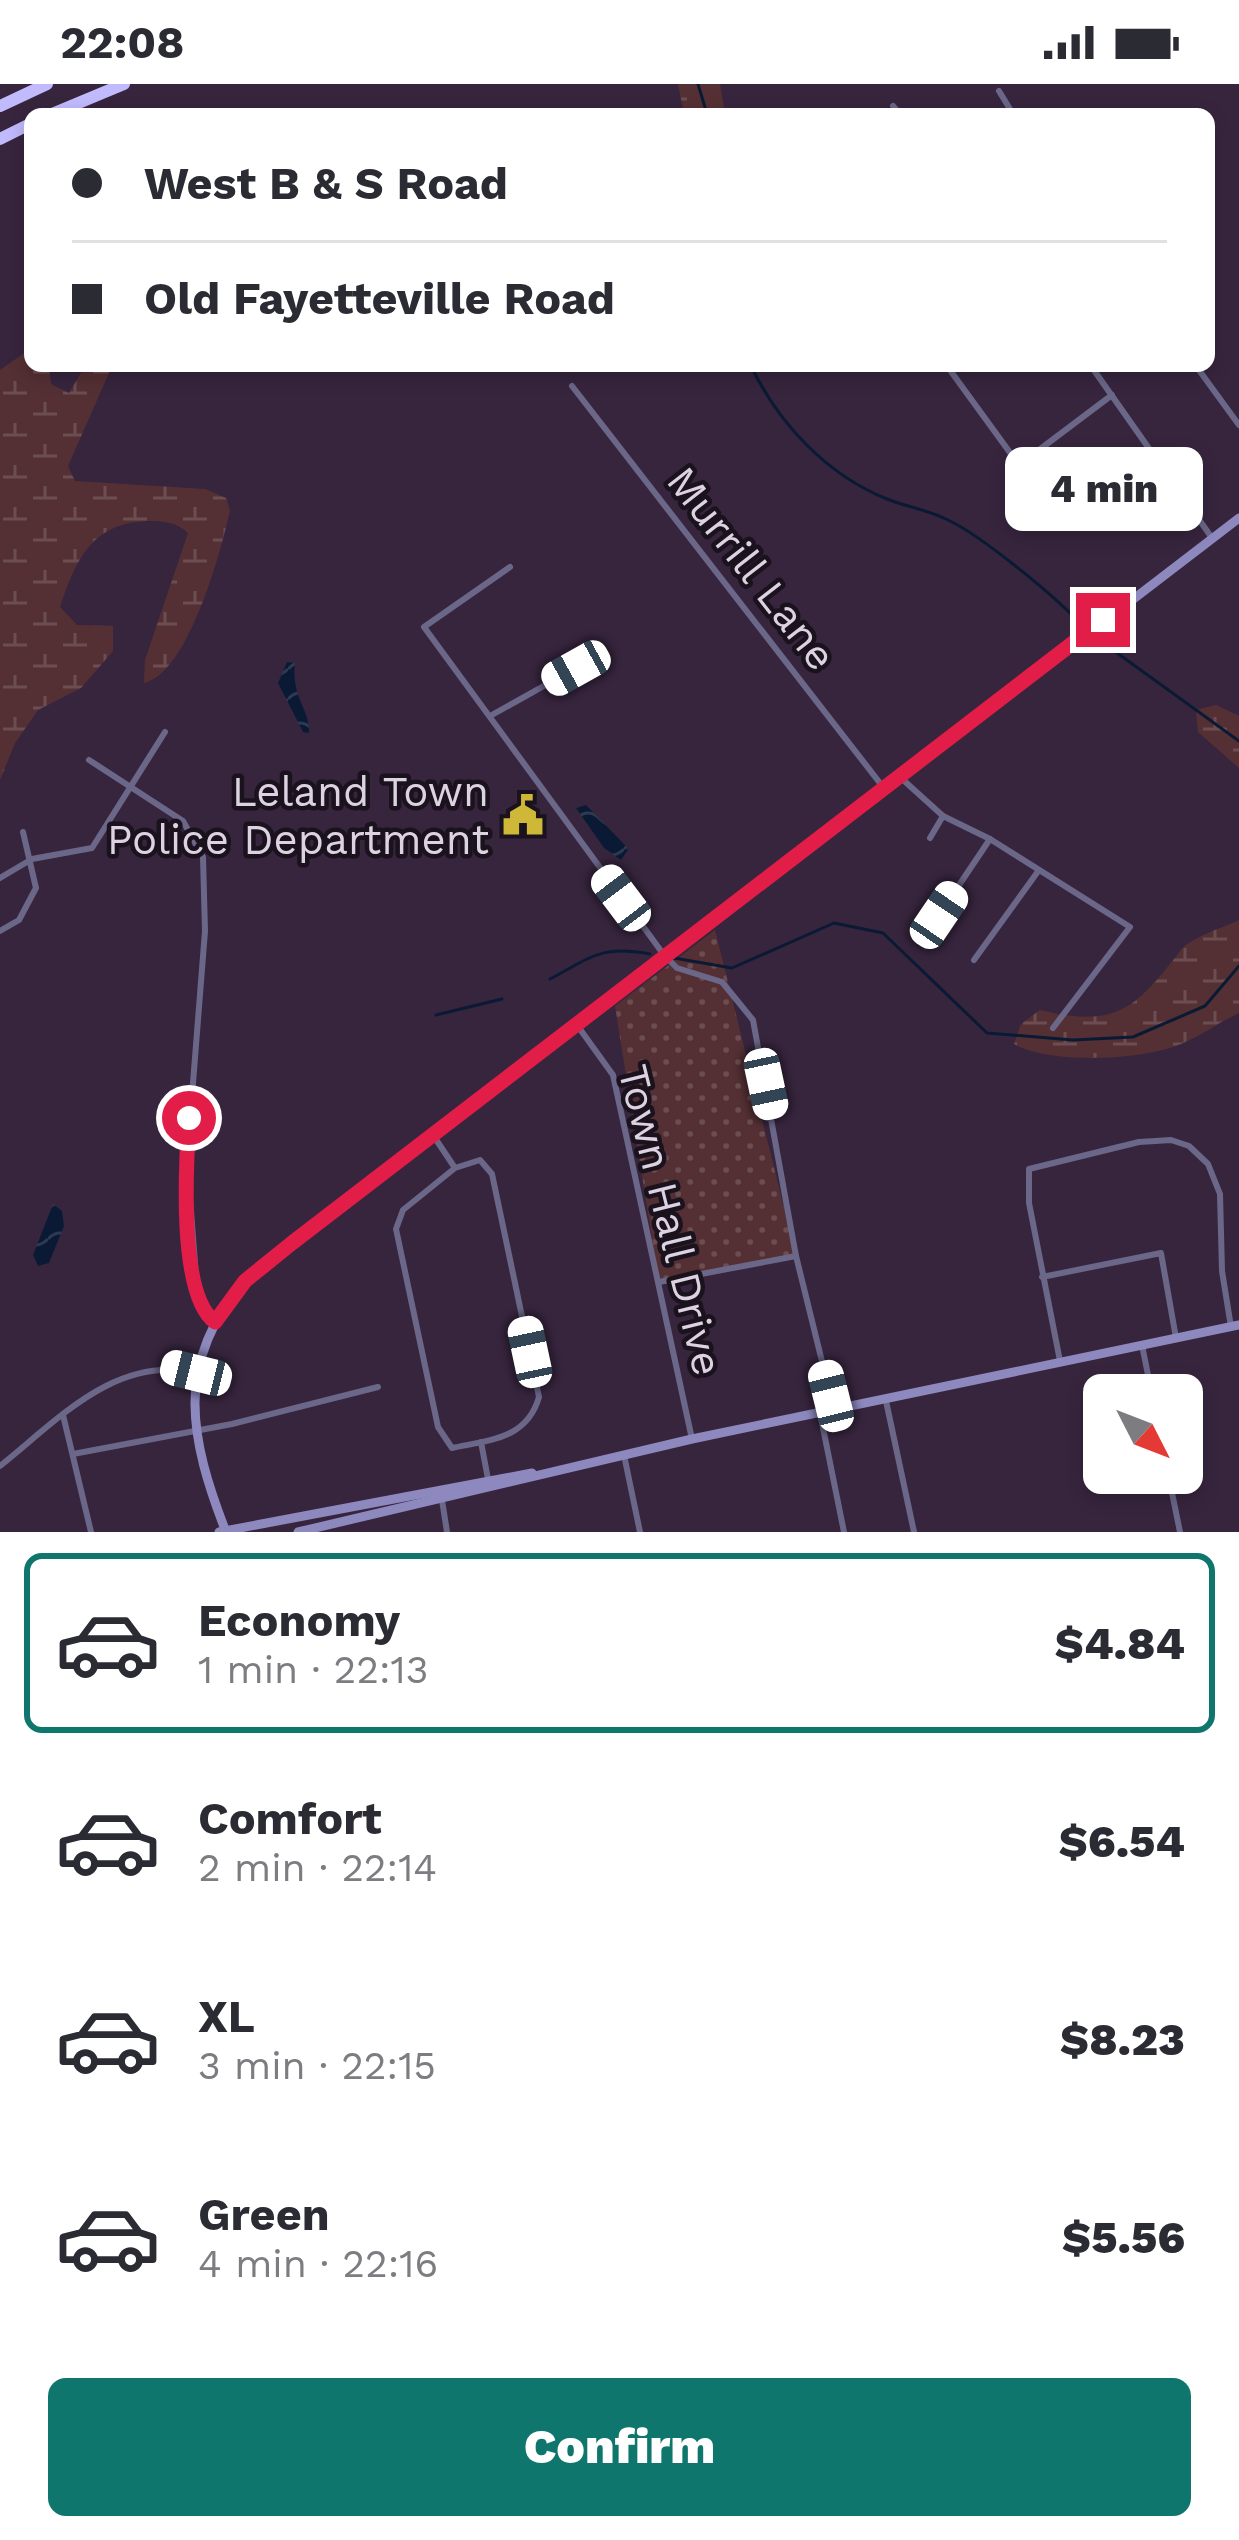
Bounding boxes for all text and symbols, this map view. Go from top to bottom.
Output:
text: 22:08 [60,16,184,69]
text: West B & S Road [144,157,508,210]
text: Old Fayetteville Road [144,272,615,325]
callout: 4 min [1004,446,1202,530]
street label: Murrill Lane [657,457,846,680]
text: 4 min [1050,466,1158,511]
route end [1076,593,1130,647]
car [536,635,616,701]
place label: Leland Town Police Department [107,767,489,864]
public building icon: Leland Town Police Department [500,792,546,838]
car [585,858,657,938]
car [904,875,974,955]
car [741,1045,791,1123]
street label: Town Hall Drive [608,1060,733,1380]
route start [162,1091,216,1145]
car [505,1313,555,1391]
car [157,1347,235,1399]
car [805,1357,857,1435]
north arrow [1083,1374,1203,1494]
map controls [1083,1374,1203,1494]
icon: car [54,1589,162,1697]
text: Economy [198,1594,400,1647]
text: $4.84 [1055,1617,1185,1670]
text: 1 min · 22:13 [198,1647,429,1692]
icon: car [54,1787,162,1895]
text: Comfort [198,1792,382,1845]
text: $6.54 [1059,1815,1185,1868]
text: 2 min · 22:14 [198,1845,437,1890]
icon: car [54,1985,162,2093]
text: XL [198,1990,255,2043]
text: $8.23 [1060,2013,1185,2066]
text: 3 min · 22:15 [198,2043,436,2088]
icon: car [54,2183,162,2291]
text: Green [198,2188,330,2241]
text: $5.56 [1062,2211,1185,2264]
text: 4 min · 22:16 [198,2241,438,2286]
button: Confirm [48,2378,1191,2516]

